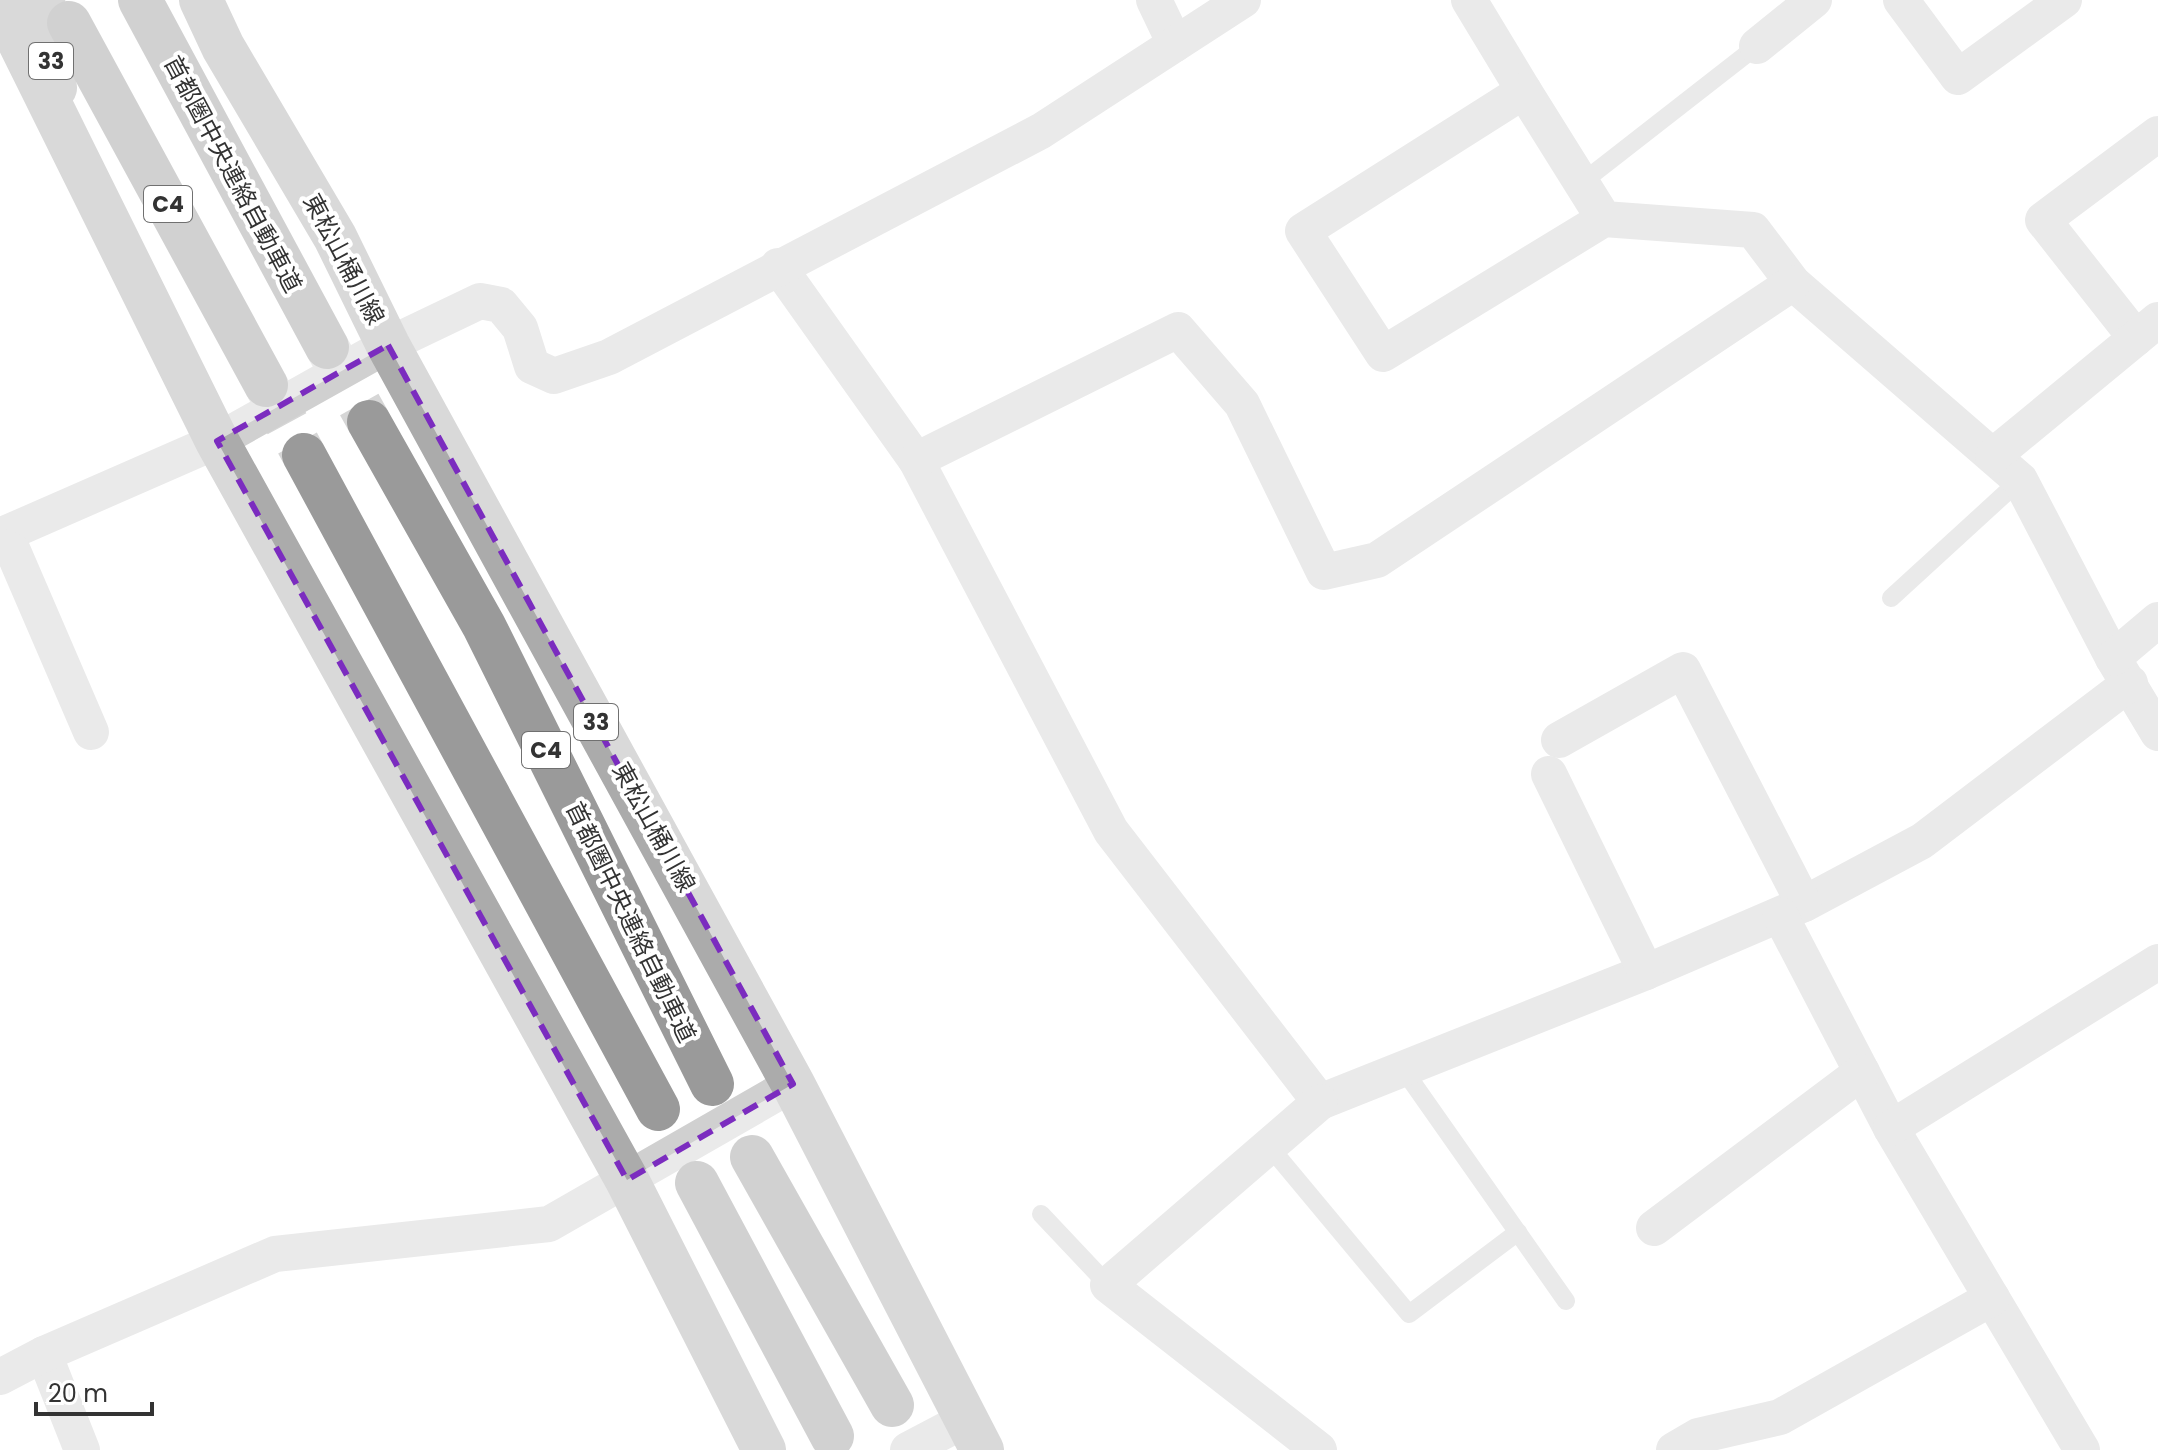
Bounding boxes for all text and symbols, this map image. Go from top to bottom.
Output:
road number: 33 [29,43,73,79]
street label: 首都圏中央連絡自動車道 [156,50,310,298]
road number: C4 [144,186,192,222]
street label: 東松山桶川線 [296,188,392,330]
road number: 33 [574,704,618,740]
road number: C4 [522,732,570,768]
street label: 東松山桶川線 [605,756,703,898]
street label: 首都圏中央連絡自動車道 [558,796,704,1048]
scale bar [36,1366,152,1416]
text: 20 m [48,1377,108,1410]

